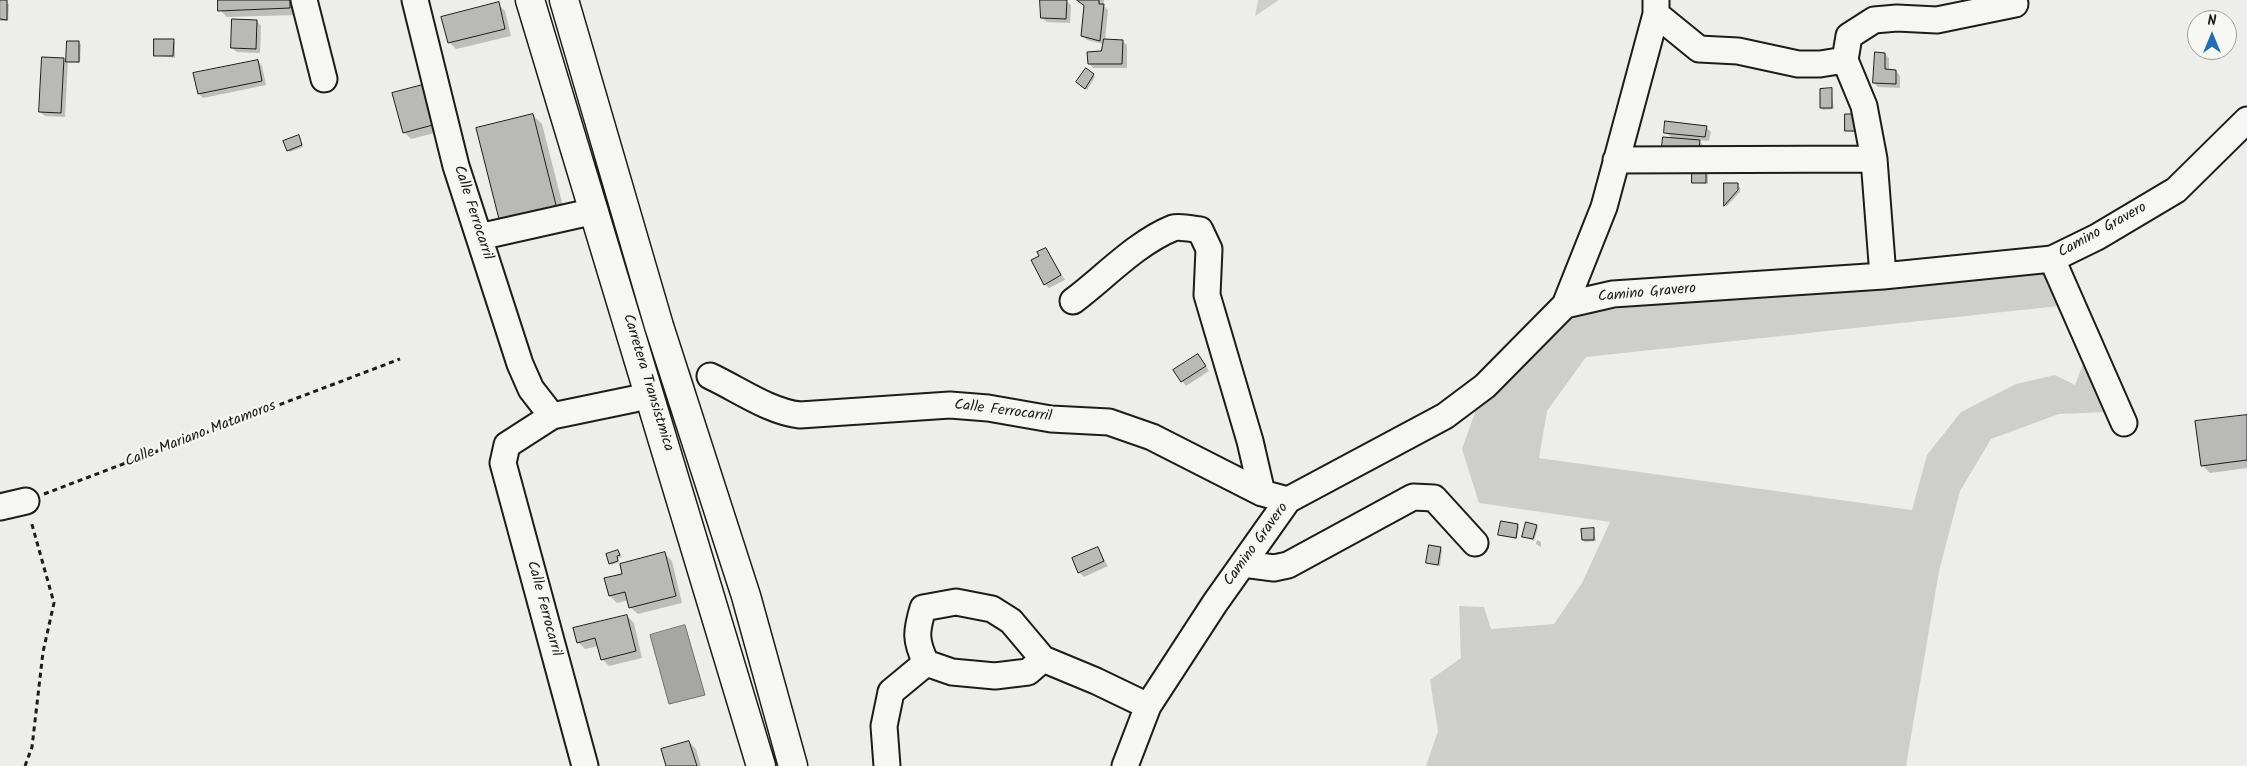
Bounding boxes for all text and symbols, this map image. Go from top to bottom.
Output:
north arrow [2187,10,2237,60]
text: N [2208,10,2216,32]
street label: Calle Ferrocarril [448,163,496,263]
street label: Camino Gravero [2056,199,2150,263]
street label: Camino Gravero [1597,281,1697,307]
street label: Carretera Transistmica [618,312,676,454]
street label: Calle Ferrocarril [953,397,1053,427]
street label: Calle Mariano Matamoros [123,398,279,472]
street label: Camino Gravero [1221,500,1293,590]
street label: Calle Ferrocarril [522,559,564,659]

